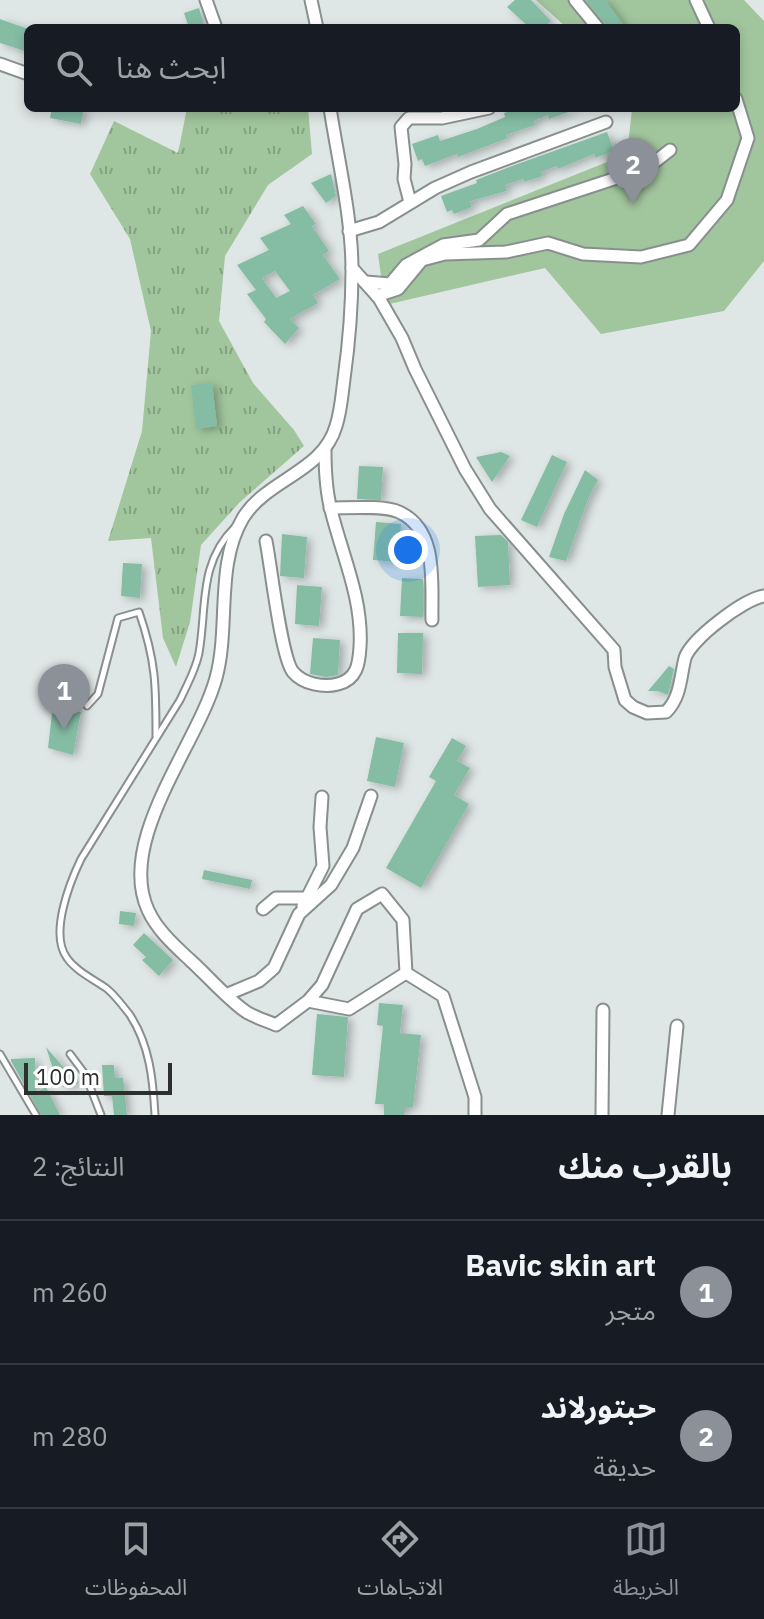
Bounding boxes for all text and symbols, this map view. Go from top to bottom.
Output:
search box [24,24,740,112]
icon: search [52,46,96,90]
text: ابحث هنا [116,47,226,86]
pin: 2 [607,138,659,204]
your location [388,530,428,570]
pin: 1 [38,664,90,730]
scale bar [24,1059,172,1095]
text: 100 m [36,1062,100,1091]
text: بالقرب منك [558,1143,732,1187]
text: النتائج: 2 [32,1149,124,1183]
text: Bavic skin art [465,1245,656,1284]
text: 260 m [32,1275,108,1309]
text: 1 [698,1275,714,1309]
text: متجر [606,1293,656,1327]
text: حبتورلاند [541,1387,656,1426]
text: 280 m [32,1419,108,1453]
text: 2 [698,1419,714,1453]
text: حديقة [594,1449,656,1483]
tab: المحفوظات [85,1517,187,1611]
tab: الاتجاهات [357,1517,443,1611]
tab: الخريطة [613,1517,679,1611]

